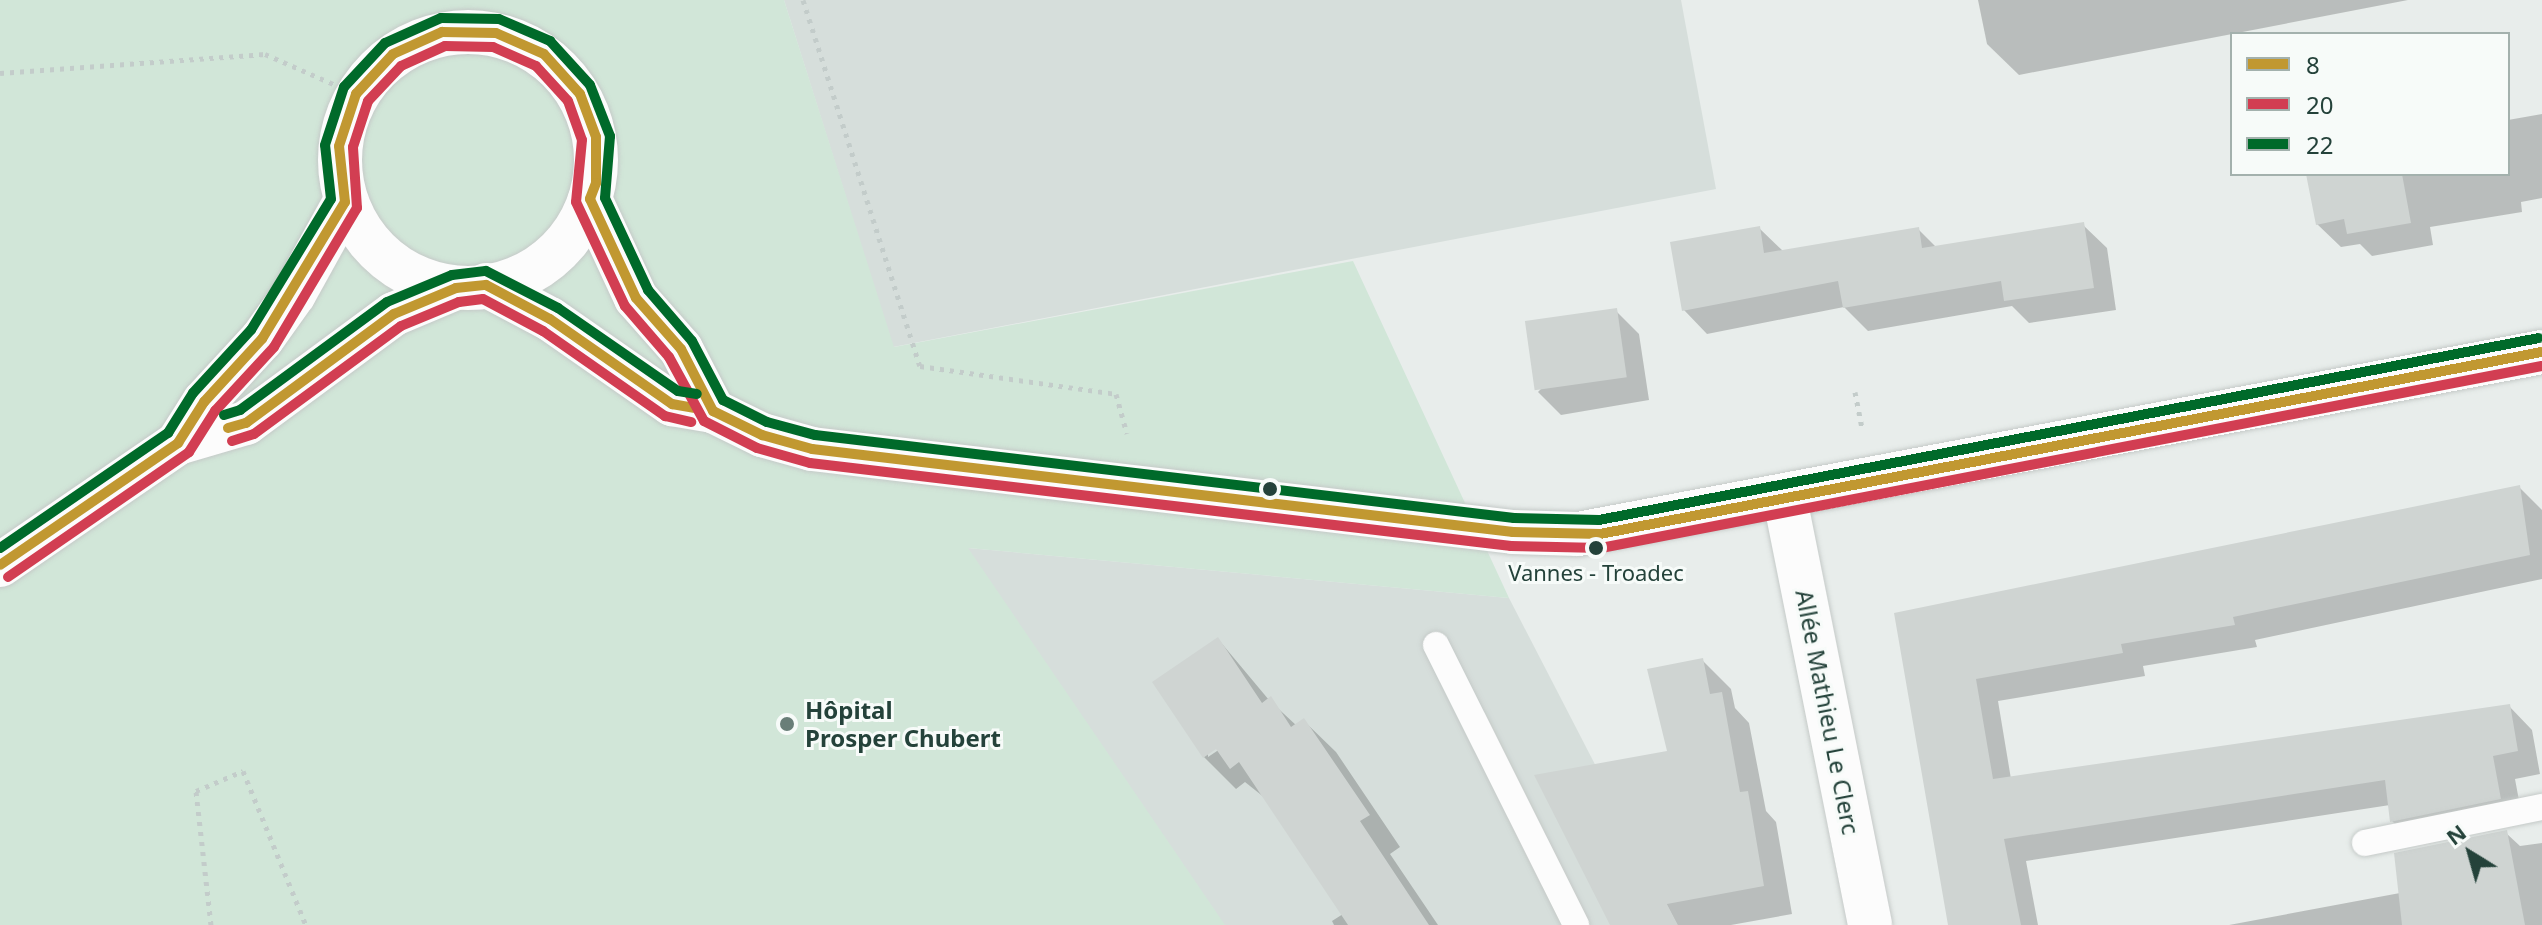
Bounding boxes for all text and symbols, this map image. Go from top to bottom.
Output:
legend [2230,32,2510,176]
text: 8 [2306,48,2320,81]
text: 20 [2306,88,2333,121]
text: 22 [2306,128,2333,161]
unlabelled marker [1262,481,1278,497]
marker: Vannes - Troadec [1588,540,1604,556]
place label: Vannes - Troadec [1508,560,1684,586]
street label: Allée Mathieu Le Clerc [1790,587,1866,837]
place label: Hôpital Prosper Chubert [805,696,1001,752]
marker: Hôpital Prosper Chubert [776,713,798,735]
north arrow [2430,813,2510,893]
text: N [2439,816,2472,851]

